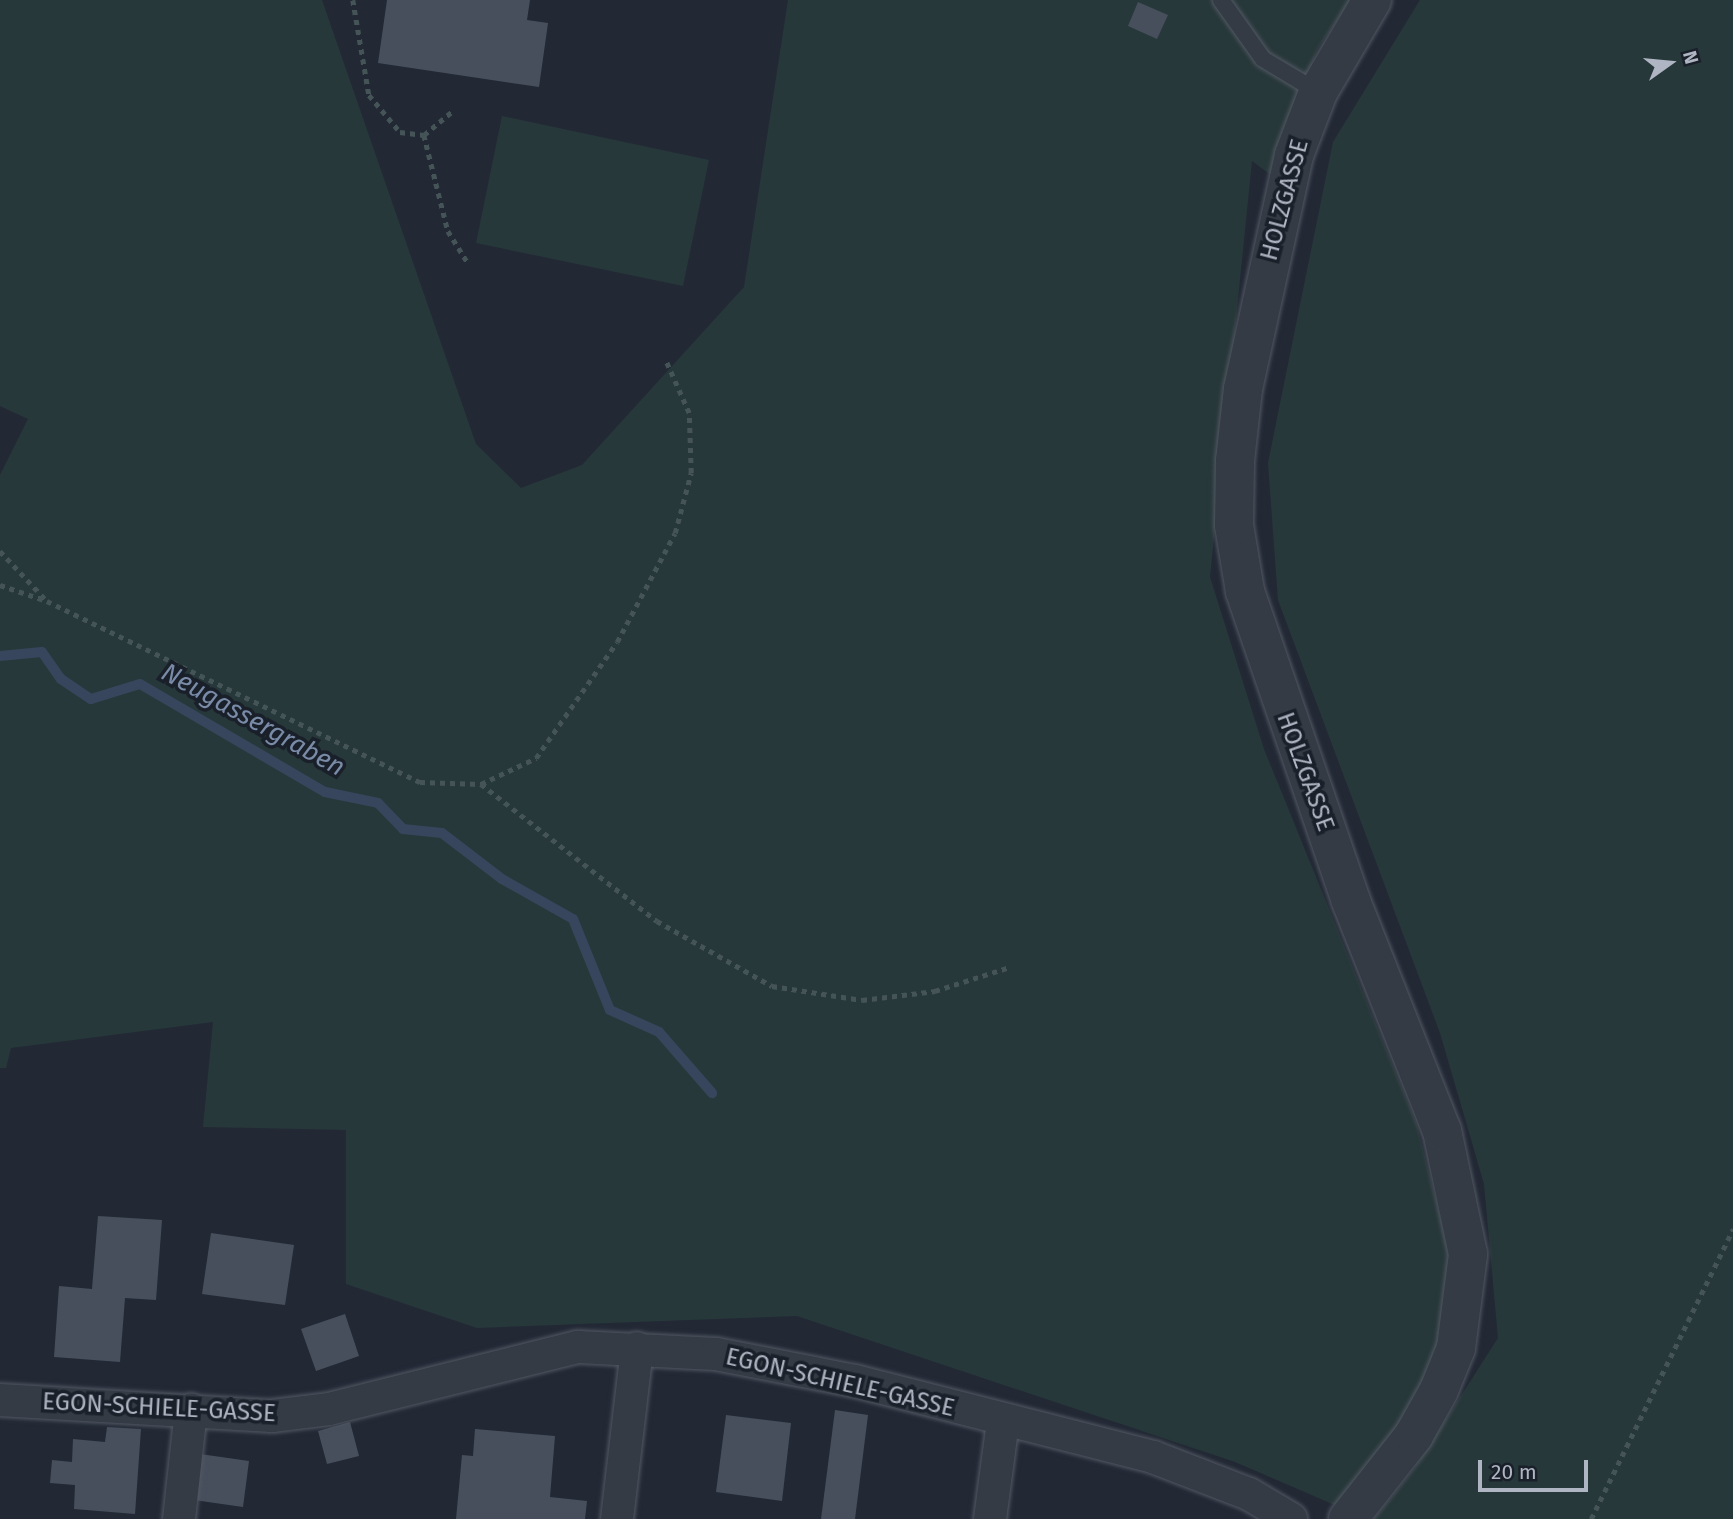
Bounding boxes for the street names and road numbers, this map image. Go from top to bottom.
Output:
street label: HOLZGASSE [1255,136,1315,264]
street label: HOLZGASSE [1270,709,1340,835]
street label: EGON-SCHIELE-GASSE [723,1343,957,1423]
street label: EGON-SCHIELE-GASSE [42,1388,276,1428]

